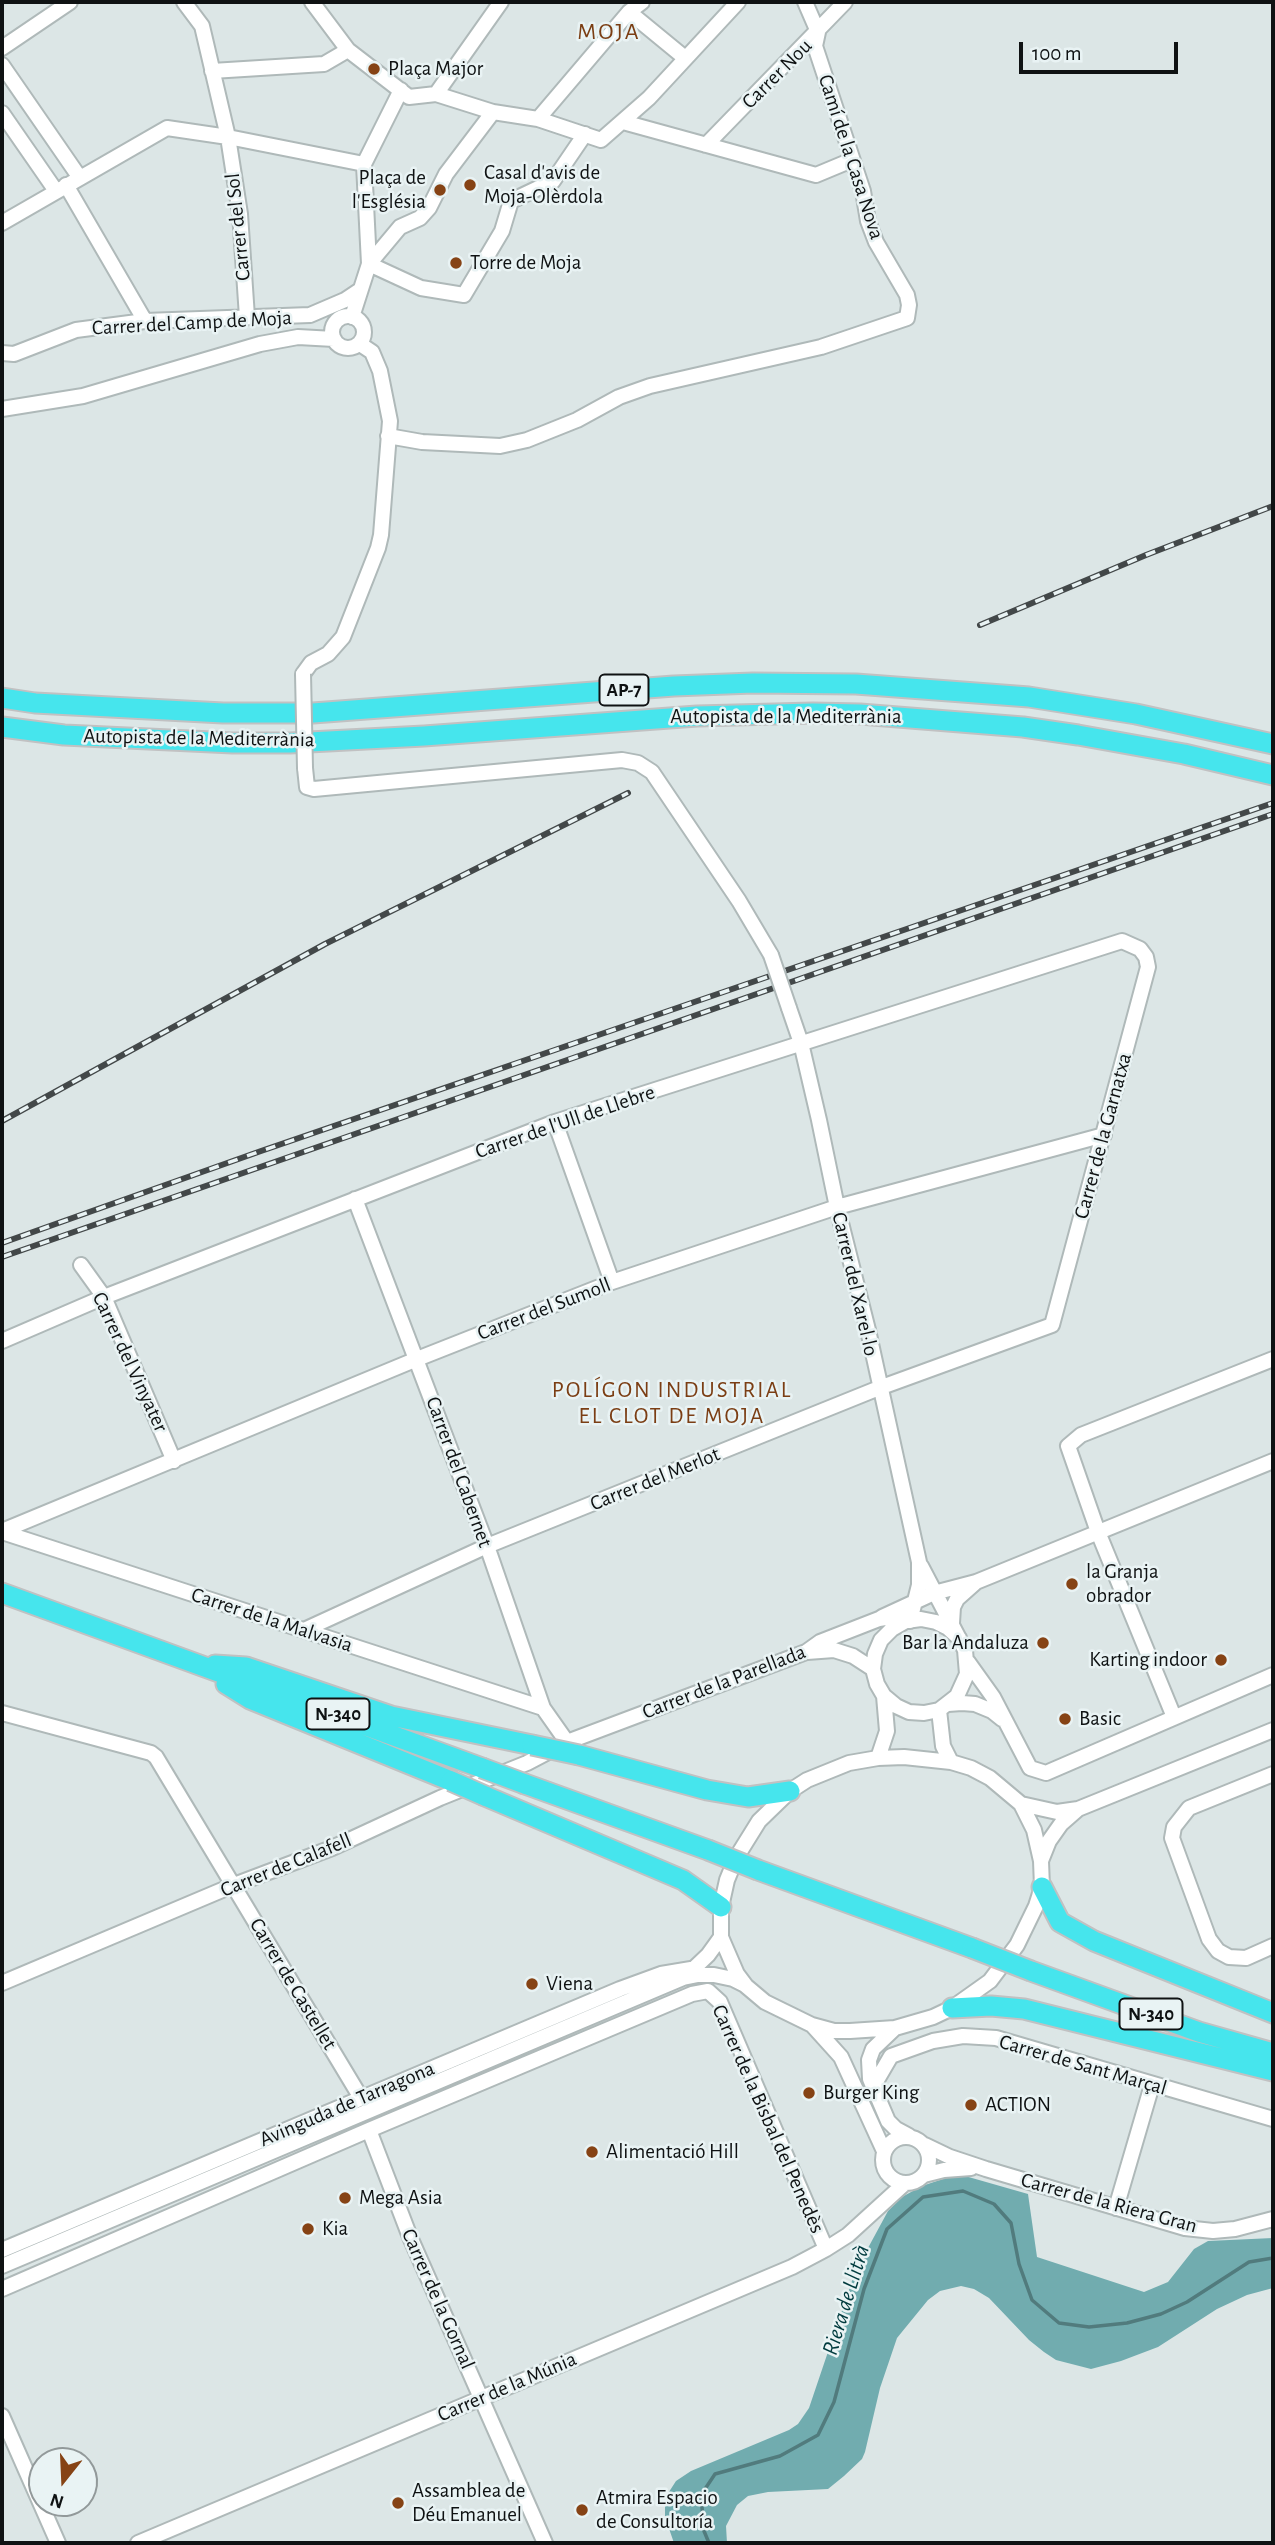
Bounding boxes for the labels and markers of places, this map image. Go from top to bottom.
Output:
place label: Plaça Major [388,56,483,82]
marker: Plaça Major [366,61,382,77]
place label: Casal d'avis de Moja-Olèrdola [484,160,603,210]
place label: Plaça de l'Església [352,165,426,215]
marker: Casal d'avis de Moja-Olèrdola [462,177,478,193]
marker: Plaça de l'Església [432,182,448,198]
place label: Torre de Moja [470,250,581,276]
marker: Torre de Moja [448,255,464,271]
place label: la Granja obrador [1086,1559,1159,1609]
marker: la Granja obrador [1064,1576,1080,1592]
place label: Bar la Andaluza [902,1630,1029,1656]
marker: Bar la Andaluza [1035,1635,1051,1651]
place label: Karting indoor [1089,1647,1207,1673]
marker: Karting indoor [1213,1652,1229,1668]
place label: Basic [1079,1706,1121,1732]
marker: Basic [1057,1711,1073,1727]
place label: Viena [546,1971,593,1997]
marker: Viena [524,1976,540,1992]
place label: Burger King [823,2080,919,2106]
marker: Burger King [801,2085,817,2101]
place label: ACTION [985,2092,1051,2118]
marker: ACTION [963,2097,979,2113]
place label: Alimentació Hill [606,2139,739,2165]
marker: Alimentació Hill [584,2144,600,2160]
place label: Mega Asia [359,2185,442,2211]
marker: Mega Asia [337,2190,353,2206]
place label: Kia [322,2216,348,2242]
marker: Kia [300,2221,316,2237]
place label: Assamblea de Déu Emanuel [412,2478,525,2528]
place label: Atmira Espacio de Consultoría [596,2485,718,2535]
marker: Assamblea de Déu Emanuel [390,2495,406,2511]
marker: Atmira Espacio de Consultoría [574,2502,590,2518]

